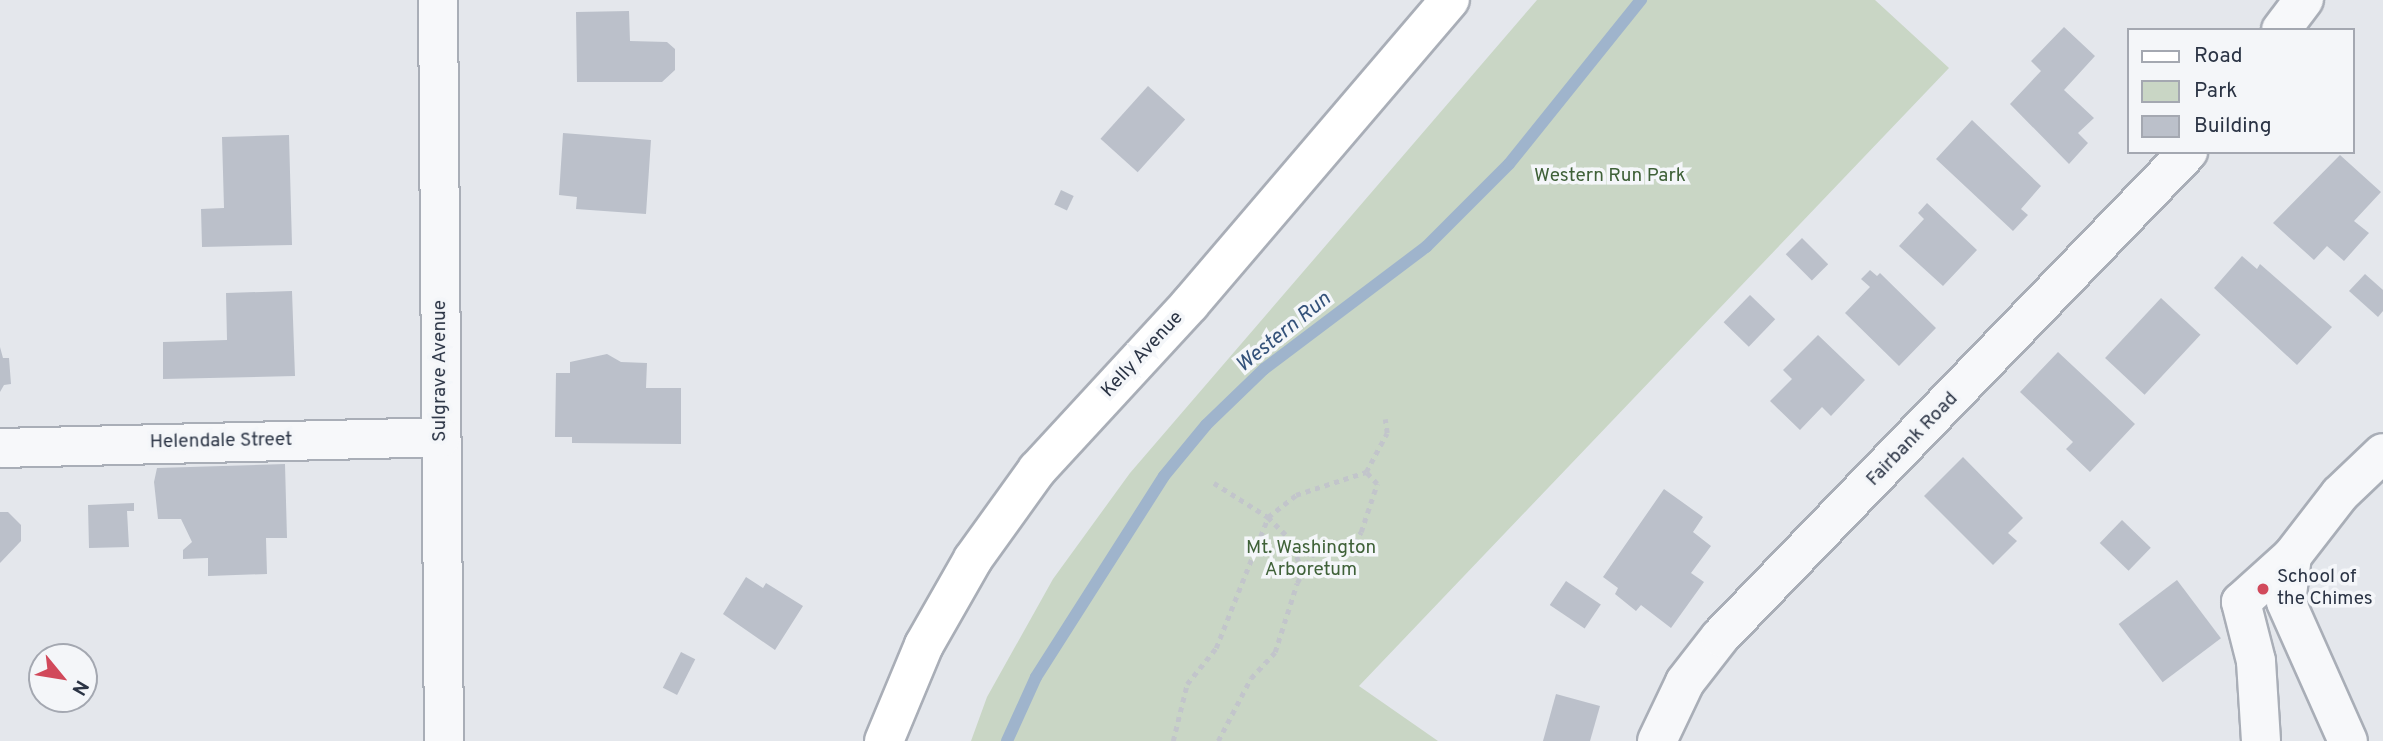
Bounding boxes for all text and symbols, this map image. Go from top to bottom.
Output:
legend [2128,28,2355,154]
text: Road [2194,43,2243,70]
text: Park [2194,78,2237,105]
text: Building [2194,113,2272,140]
park label: Western Run Park [1534,166,1686,188]
water label: Western Run [1232,287,1336,379]
street label: Sulgrave Avenue [430,300,452,442]
street label: Kelly Avenue [1097,307,1189,403]
street label: Fairbank Road [1863,388,1963,492]
street label: Helendale Street [150,429,292,455]
park label: Mt. Washington Arboretum [1246,538,1376,582]
place label: School of the Chimes [2277,567,2373,611]
marker: School of the Chimes [2255,581,2271,597]
north arrow [28,643,98,713]
text: N [66,676,93,699]

